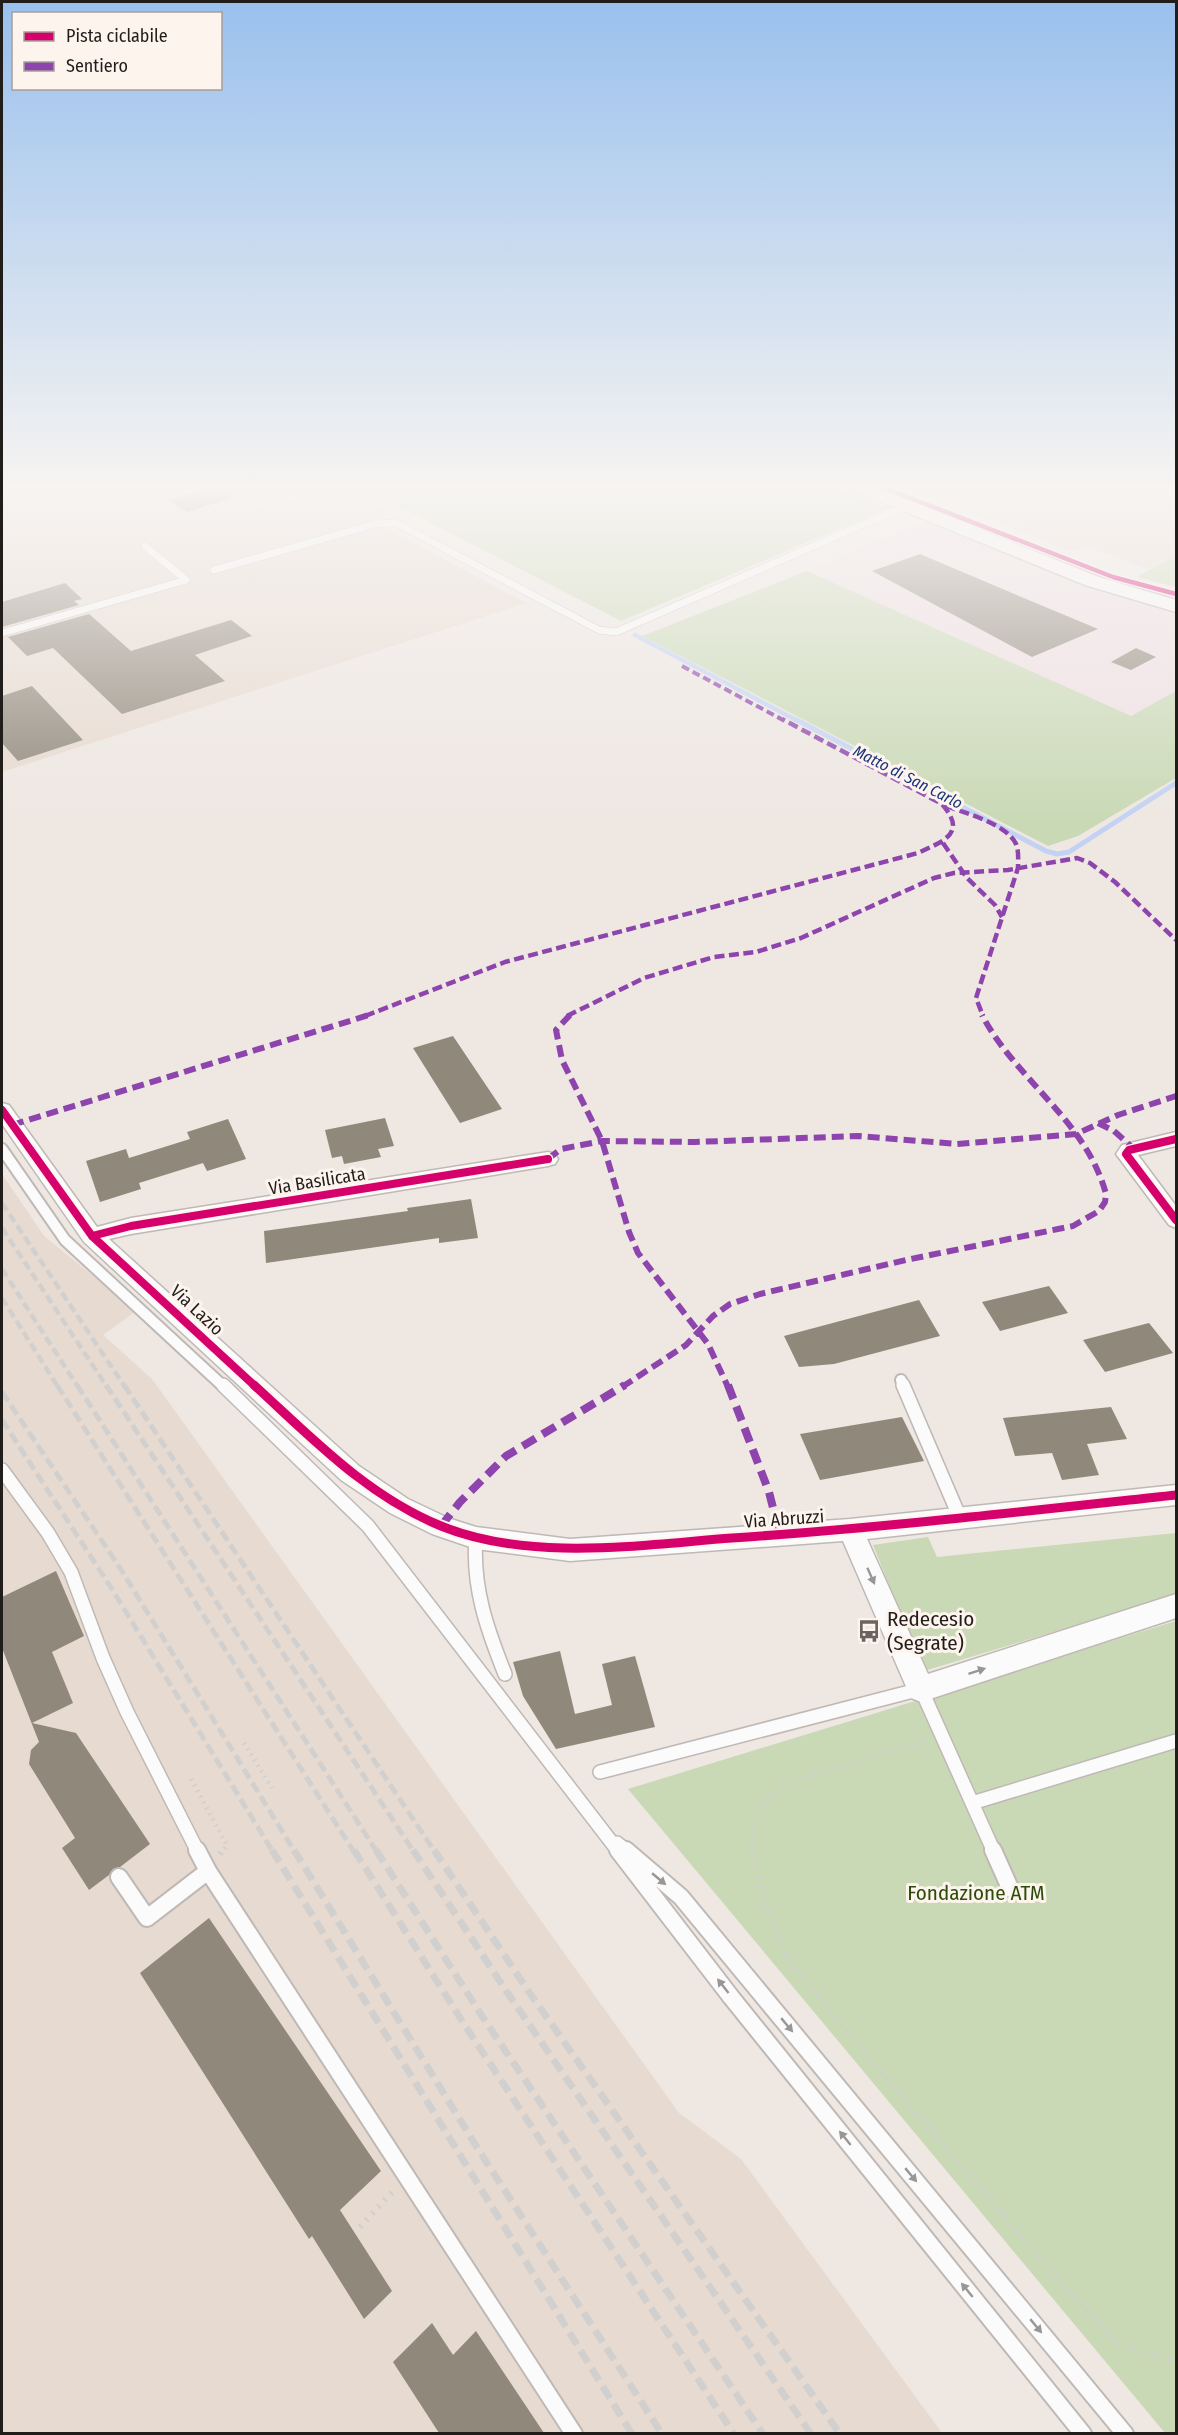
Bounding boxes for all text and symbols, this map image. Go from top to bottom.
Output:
legend [12,12,222,90]
text: Pista ciclabile [66,25,168,47]
text: Sentiero [66,55,128,77]
water label: Matto di San Carlo [850,741,966,813]
street label: Via Basilicata [267,1162,367,1200]
street label: Via Lazio [166,1280,228,1340]
street label: Via Abruzzi [743,1505,825,1533]
one-way arrow [866,1568,875,1585]
place label: Redecesio (Segrate) [887,1606,974,1656]
bus stop icon: Redecesio (Segrate) [856,1618,882,1644]
one-way arrow [968,1666,986,1676]
one-way arrow [651,1872,667,1885]
park label: Fondazione ATM [907,1880,1045,1906]
one-way arrow [717,1979,729,1994]
one-way arrow [780,2017,793,2032]
one-way arrow [839,2131,852,2146]
one-way arrow [905,2167,918,2183]
one-way arrow [961,2282,974,2298]
one-way arrow [1029,2318,1041,2333]

